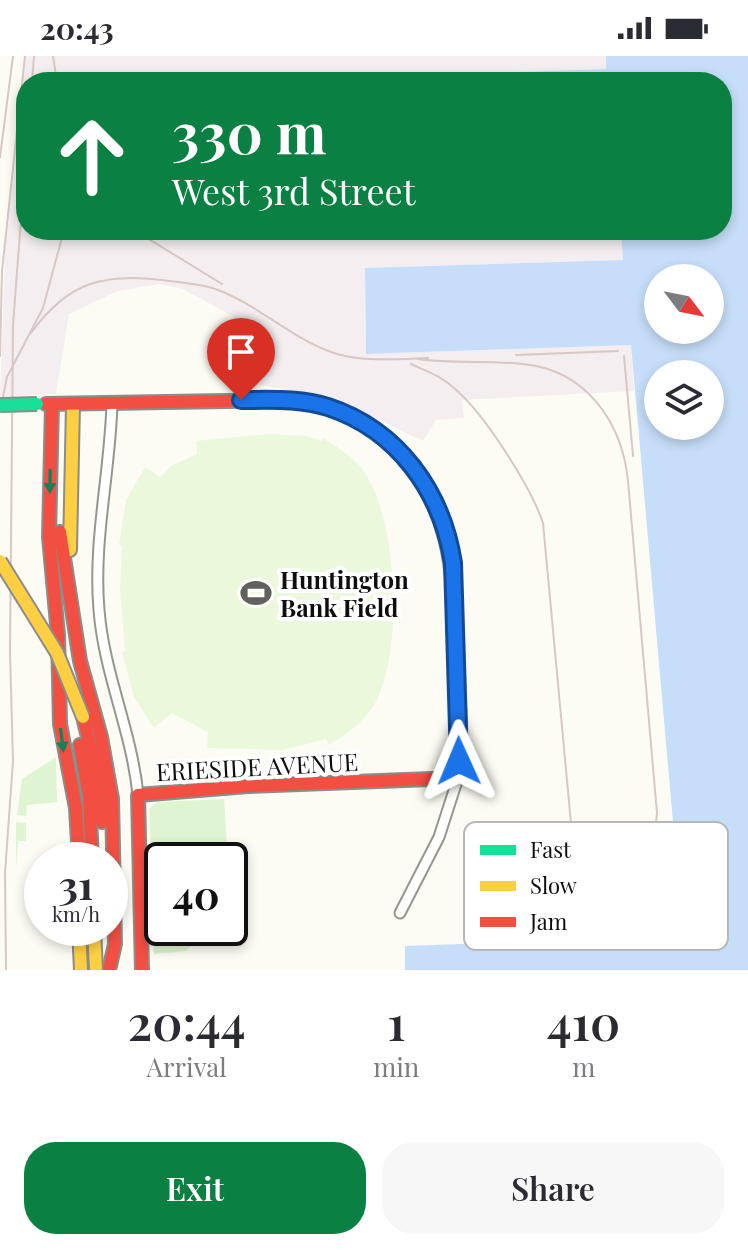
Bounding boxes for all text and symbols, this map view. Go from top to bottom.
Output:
text: 20:43 [40,8,114,48]
text: 330 m [172,94,327,169]
icon: ahead [40,104,144,208]
text: West 3rd Street [172,166,416,214]
north arrow [644,264,724,344]
map controls [644,264,724,440]
pin [207,318,275,400]
icon: arrive [219,330,263,374]
button: layers [644,360,724,440]
one-way arrow [43,469,56,495]
place label: Huntington Bank Field [280,563,409,623]
sports icon: Huntington Bank Field [239,576,273,610]
position arrow [417,719,501,803]
one-way arrow [55,728,68,753]
street label: ERIESIDE AVENUE [155,745,359,787]
legend [464,822,728,950]
text: Fast [530,834,572,864]
speed limit sign: 40 [144,842,248,946]
text: 31 [59,857,93,910]
text: Slow [530,870,577,900]
text: km/h [52,900,100,927]
text: Jam [529,906,568,936]
text: 20:44 [128,989,245,1053]
text: 1 [387,989,405,1053]
text: 410 [547,989,620,1053]
text: Arrival [147,1049,227,1084]
text: min [373,1049,419,1084]
text: m [572,1049,595,1084]
button: Exit [24,1142,366,1234]
button: Share [382,1142,724,1234]

